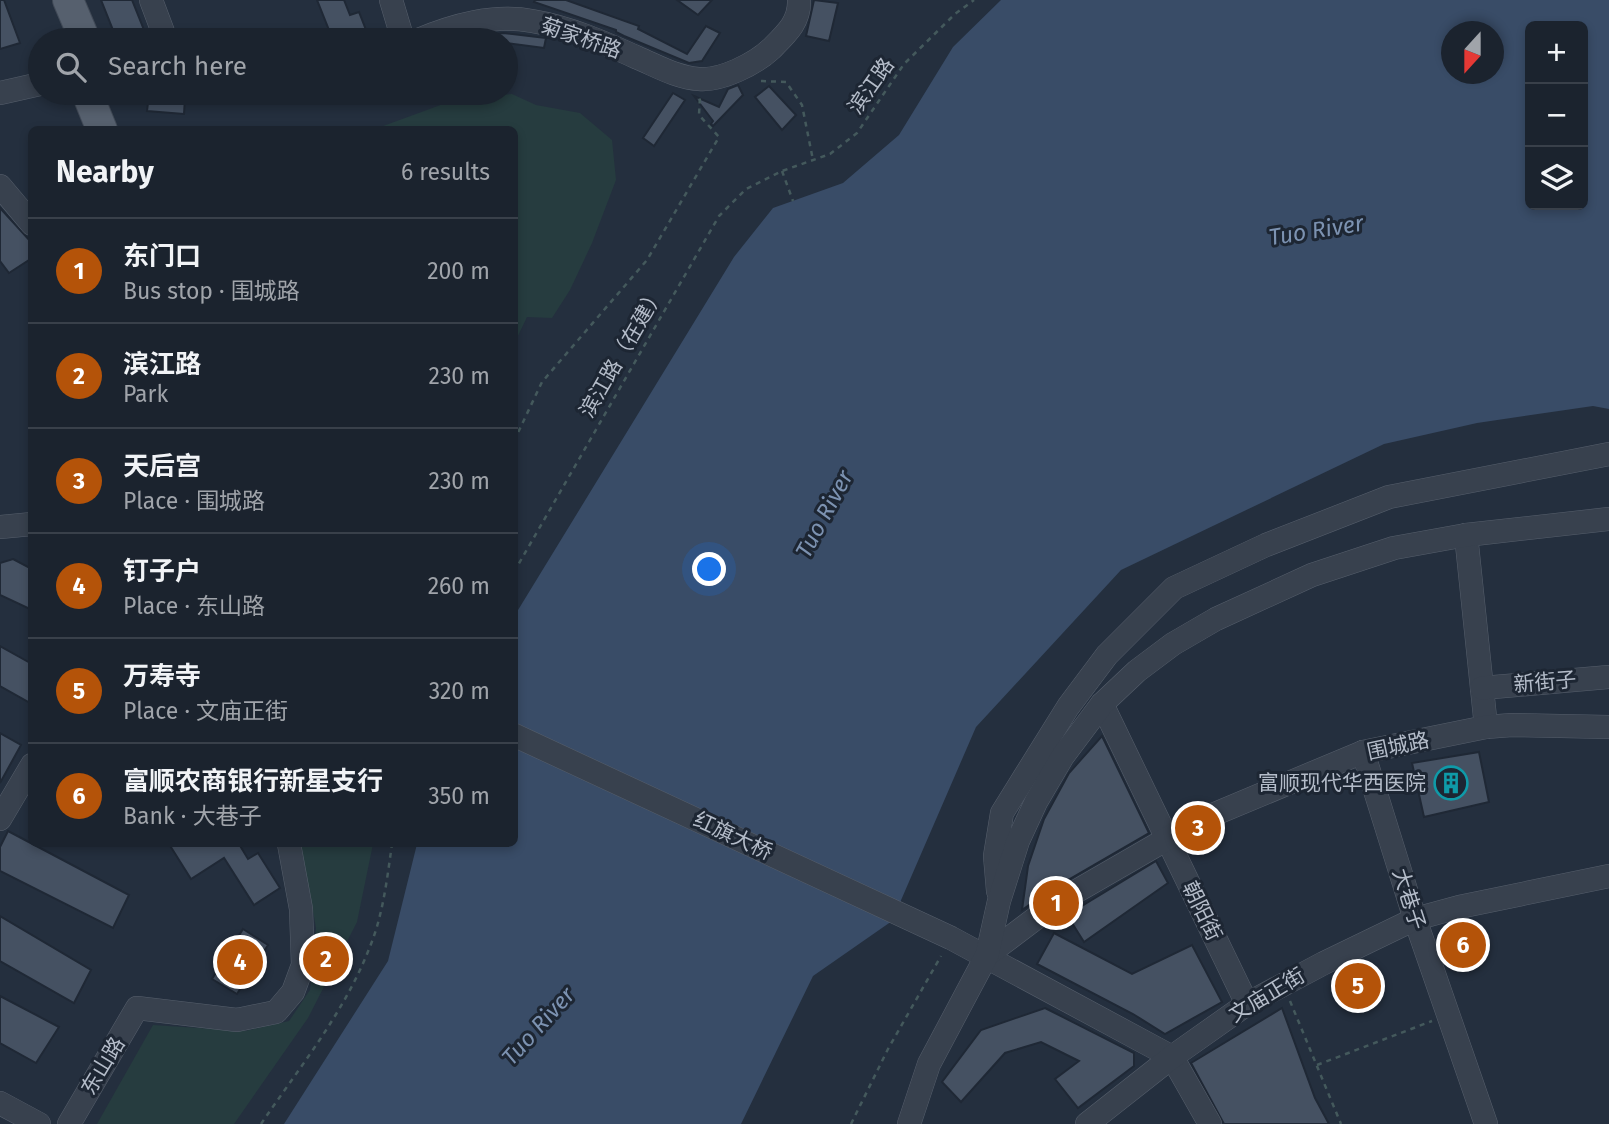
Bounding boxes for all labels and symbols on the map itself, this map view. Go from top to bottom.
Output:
street label: 菊家桥路 [537,12,625,64]
north arrow [1441,21,1504,84]
street label: 滨江路 [842,53,900,119]
water label: Tuo River [1267,209,1366,251]
street label: 滨江路（在建） [574,282,670,422]
water label: Tuo River [789,464,859,563]
your location [692,552,726,586]
street label: 新街子 [1512,666,1578,698]
street label: 围城路 [1364,727,1432,765]
building icon: 富顺现代华西医院 [1432,764,1470,802]
place label: 富顺现代华西医院 [1258,770,1426,796]
pin: 3 [1175,802,1221,854]
street label: 红旗大桥 [689,806,777,866]
street label: 大巷子 [1387,865,1431,933]
pin: 1 [1033,877,1079,929]
street label: 朝阳街 [1177,877,1227,945]
pin: 6 [1440,919,1486,971]
pin: 2 [303,933,349,985]
pin: 4 [217,936,263,988]
pin: 5 [1335,960,1381,1012]
street label: 文庙正街 [1224,962,1310,1028]
water label: Tuo River [496,980,581,1071]
street label: 东山路 [76,1032,130,1100]

